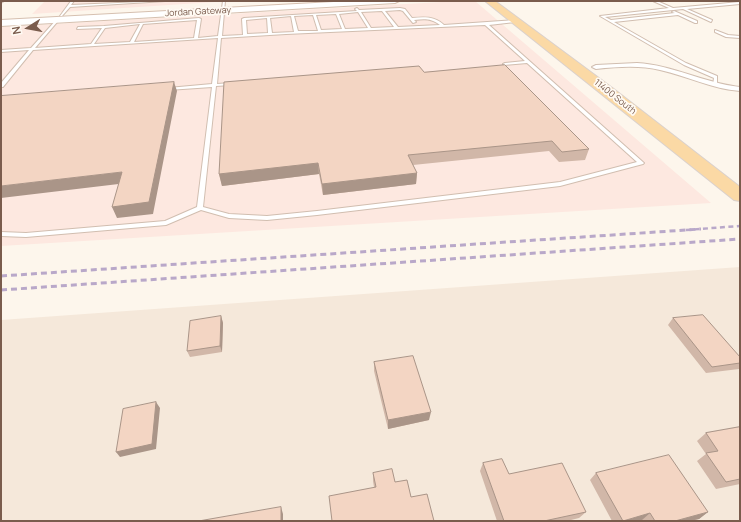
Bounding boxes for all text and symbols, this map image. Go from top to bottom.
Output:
street label: Jordan Gateway [165,5,231,19]
north arrow [8,8,48,48]
text: N [8,25,24,36]
street label: 11400 South [592,77,638,117]

